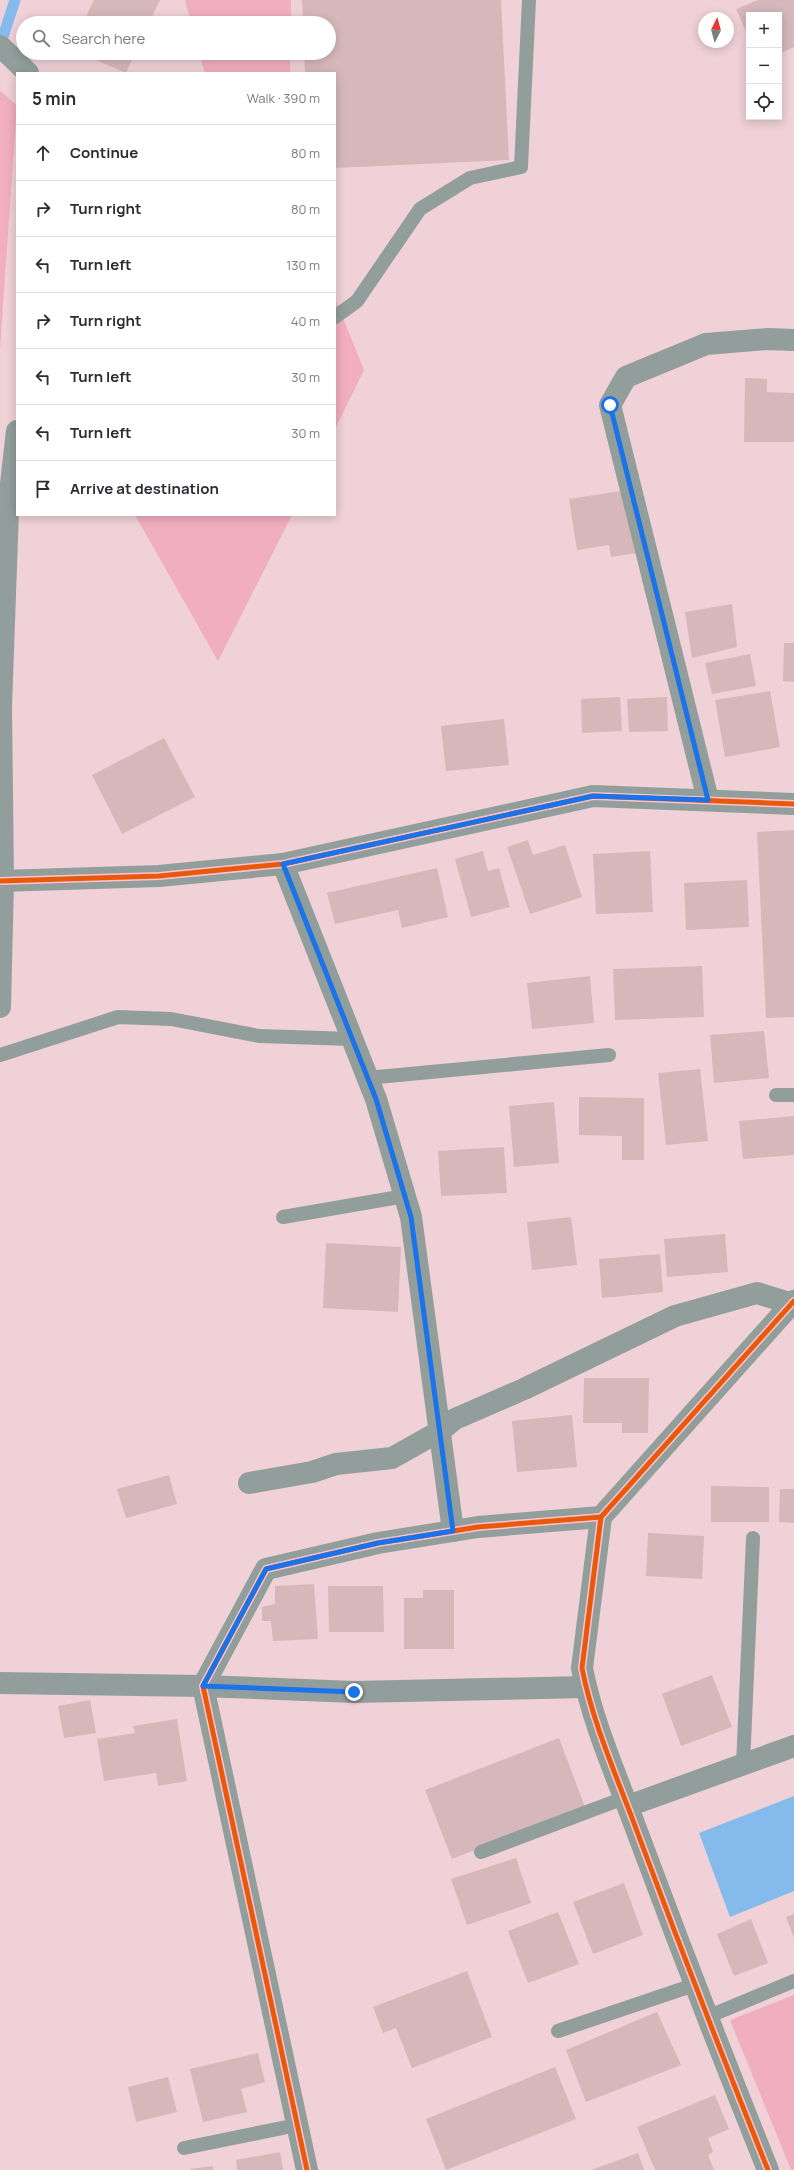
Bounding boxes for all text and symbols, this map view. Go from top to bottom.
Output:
north arrow [698,12,734,48]
map controls [746,12,782,120]
button: + [746,12,782,48]
search box [16,16,336,60]
icon: search [30,27,52,49]
text: Search here [62,28,145,49]
button: − [746,48,782,84]
button: locate [746,84,782,120]
text: 5 min [32,87,76,110]
text: Walk · 390 m [247,89,320,107]
icon: ahead [32,142,54,164]
text: Continue [70,142,138,163]
text: 80 m [291,144,320,162]
icon: right [32,198,54,220]
text: Turn right [70,198,141,219]
text: 80 m [291,200,320,218]
icon: left [32,254,54,276]
text: Turn left [70,254,132,275]
text: 130 m [286,256,320,274]
icon: right [32,310,54,332]
text: Turn right [70,310,141,331]
text: 40 m [291,312,320,330]
icon: left [32,366,54,388]
text: Turn left [70,366,132,387]
text: 30 m [291,368,320,386]
route start [601,396,619,414]
icon: left [32,422,54,444]
text: Turn left [70,422,132,443]
text: 30 m [291,424,320,442]
icon: arrive [32,478,54,500]
text: Arrive at destination [70,478,219,499]
route end [345,1683,363,1701]

